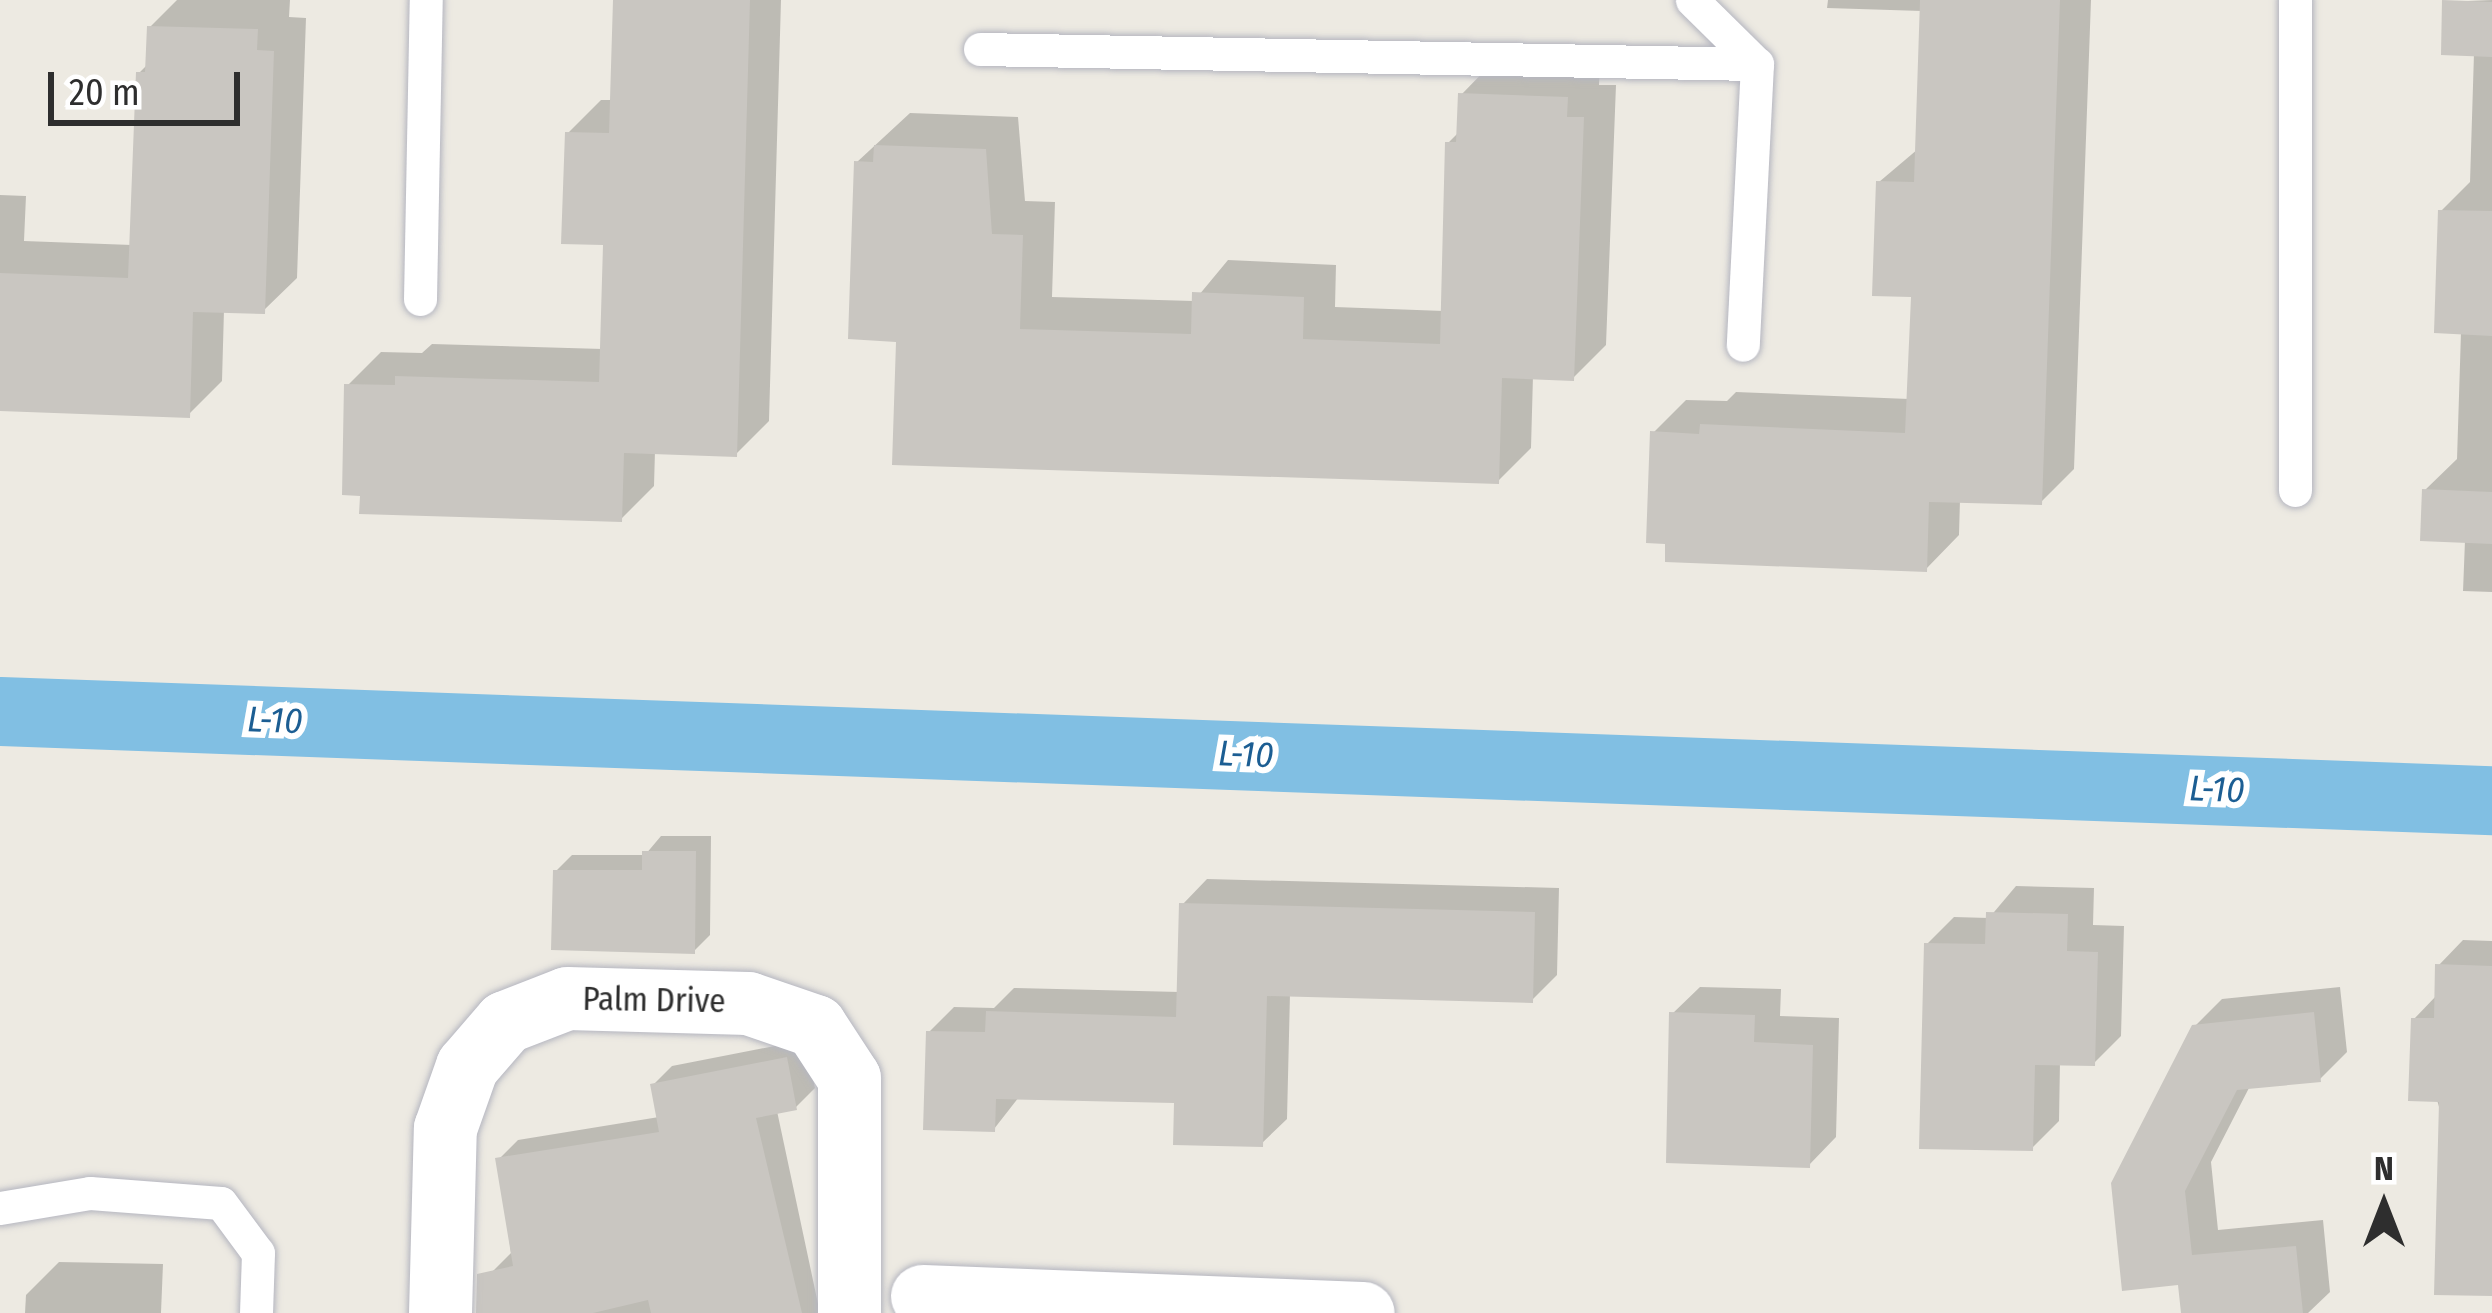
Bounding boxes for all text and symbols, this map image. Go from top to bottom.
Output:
scale bar [54,48,246,122]
text: 20 m [69,71,140,115]
water label: L-10 [246,698,304,744]
water label: L-10 [1217,732,1275,778]
water label: L-10 [2188,767,2246,813]
street label: Palm Drive [582,980,726,1022]
north arrow [2324,1145,2444,1265]
text: N [2374,1149,2394,1189]

